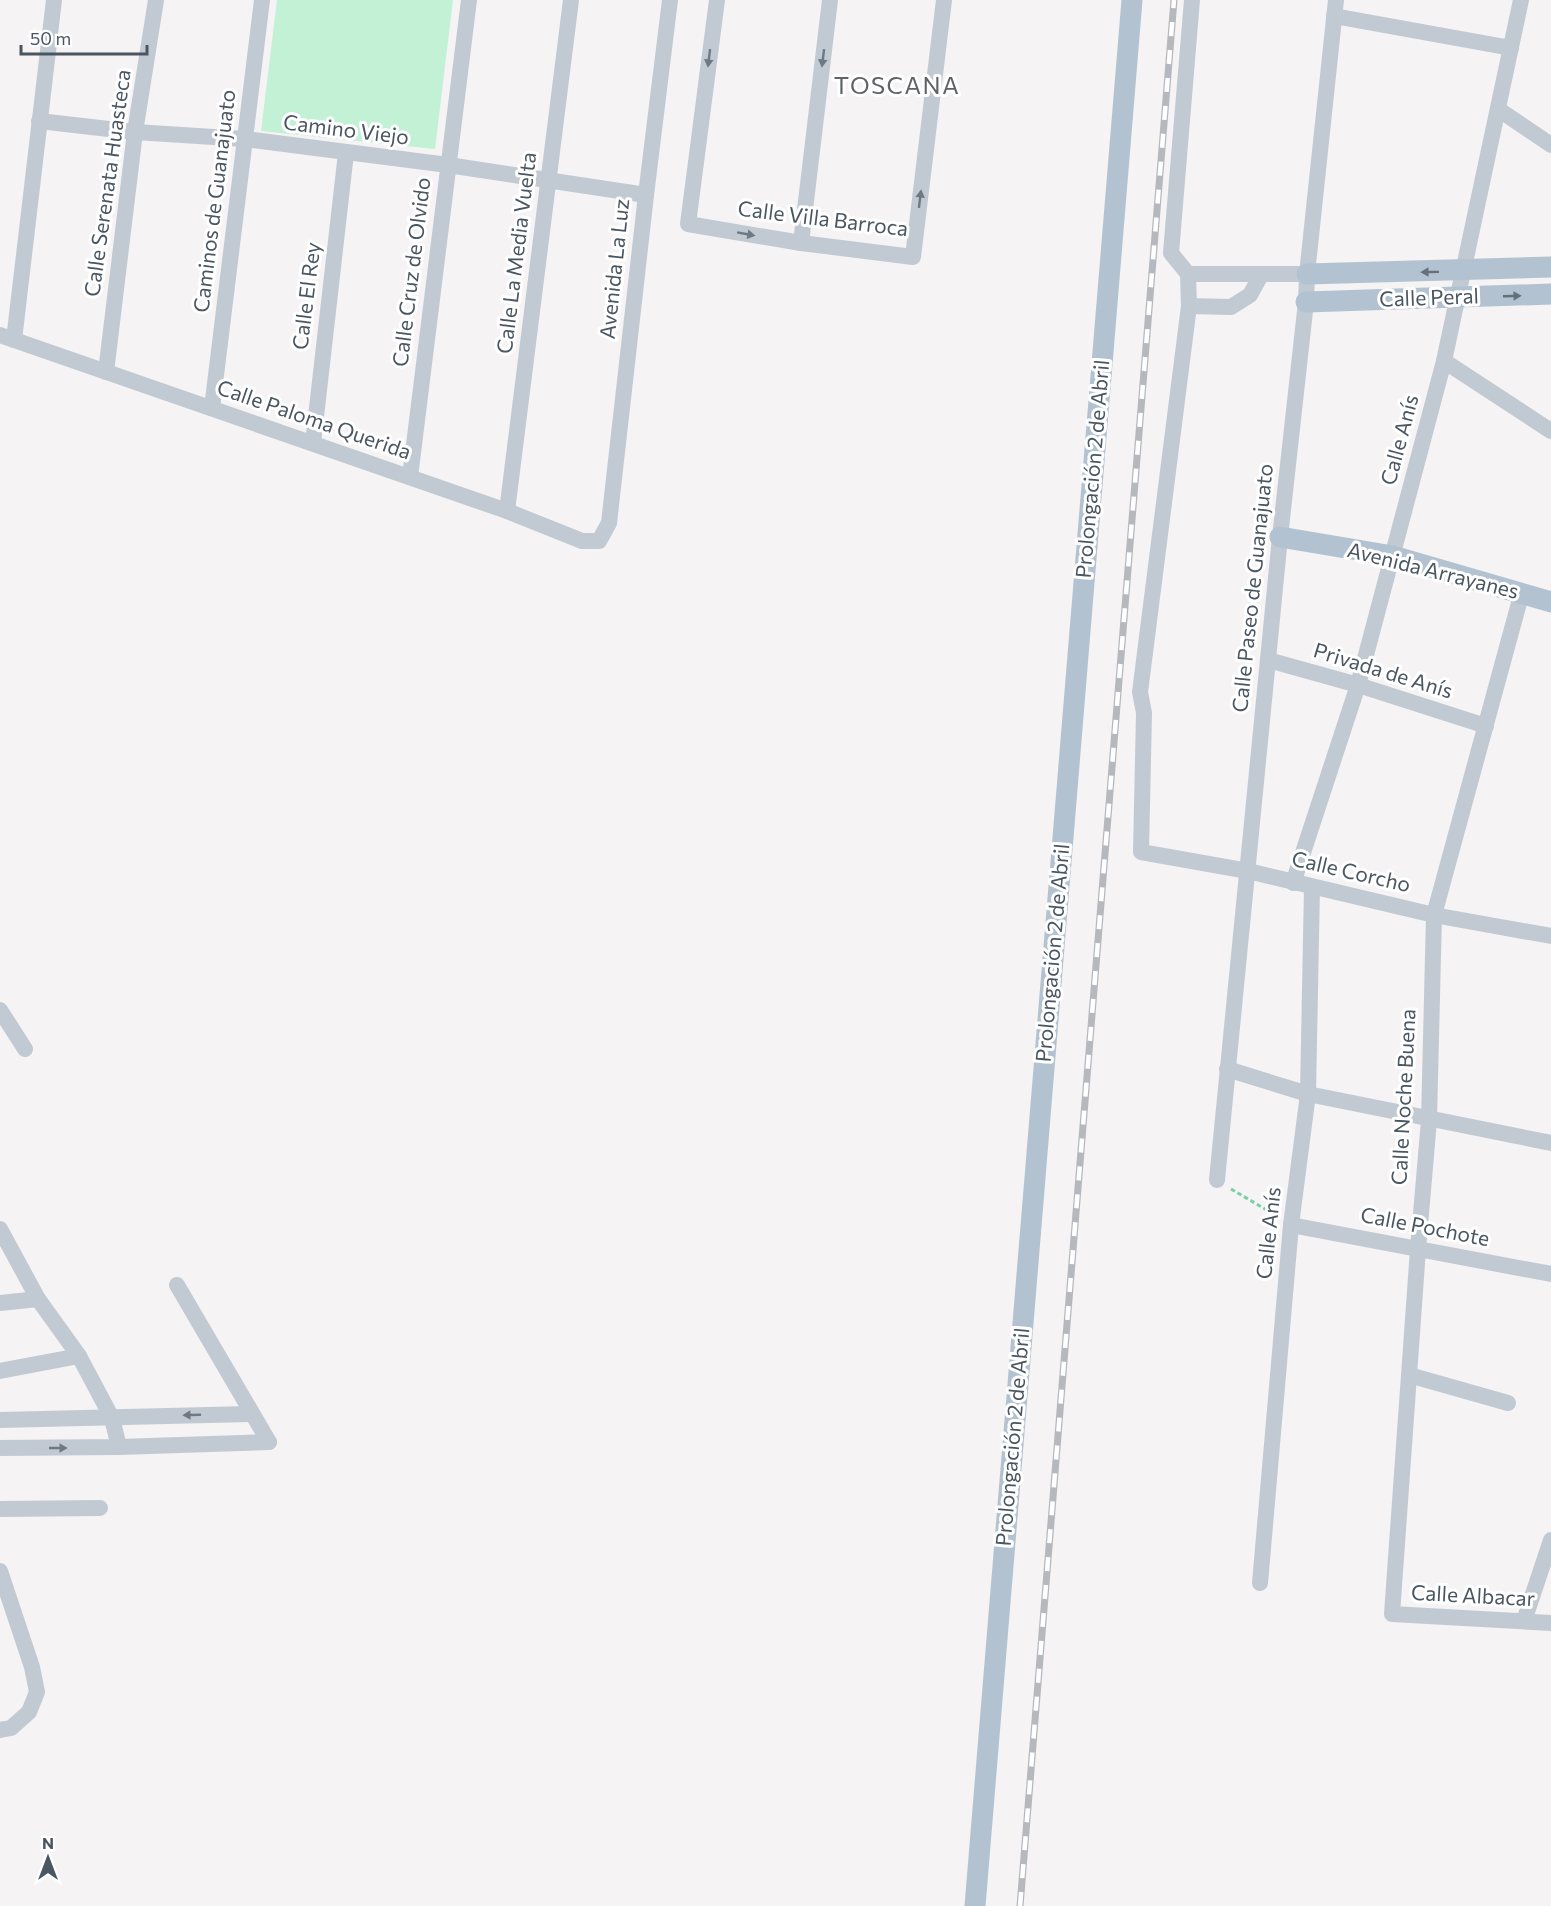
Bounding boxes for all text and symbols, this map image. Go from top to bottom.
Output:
scale bar [21,18,147,56]
text: 50 m [30,27,71,49]
one-way arrow [705,49,714,68]
one-way arrow [818,49,828,68]
street label: Calle Serenata Huasteca [78,68,135,298]
district label: TOSCANA [834,70,960,99]
street label: Caminos de Guanajuato [187,88,240,314]
street label: Camino Viejo [282,108,410,149]
street label: Calle La Media Vuelta [491,151,540,355]
street label: Calle Cruz de Olvido [386,176,435,368]
one-way arrow [915,189,925,208]
street label: Calle Villa Barroca [737,195,910,240]
street label: Avenida La Luz [594,197,633,340]
one-way arrow [737,229,756,238]
street label: Calle El Rey [287,241,325,351]
one-way arrow [1420,267,1439,277]
street label: Calle Peral [1379,282,1479,311]
one-way arrow [1502,291,1521,300]
street label: Prolongación 2 de Abril [1070,359,1114,579]
street label: Calle Paloma Querida [214,374,415,464]
street label: Calle Anís [1374,392,1423,488]
street label: Calle Paseo de Guanajuato [1226,462,1277,713]
street label: Avenida Arrayanes [1345,536,1522,603]
street label: Privada de Anís [1311,637,1456,703]
street label: Prolongación 2 de Abril [1030,843,1074,1063]
street label: Calle Corcho [1290,845,1413,896]
street label: Calle Noche Buena [1385,1008,1420,1186]
street label: Calle Anís [1250,1185,1285,1280]
street label: Calle Pochote [1359,1201,1492,1250]
street label: Prolongación 2 de Abril [990,1327,1034,1547]
one-way arrow [183,1411,202,1420]
one-way arrow [49,1443,68,1453]
street label: Calle Albacar [1410,1579,1536,1610]
north arrow [18,1828,78,1888]
text: N [42,1833,54,1852]

